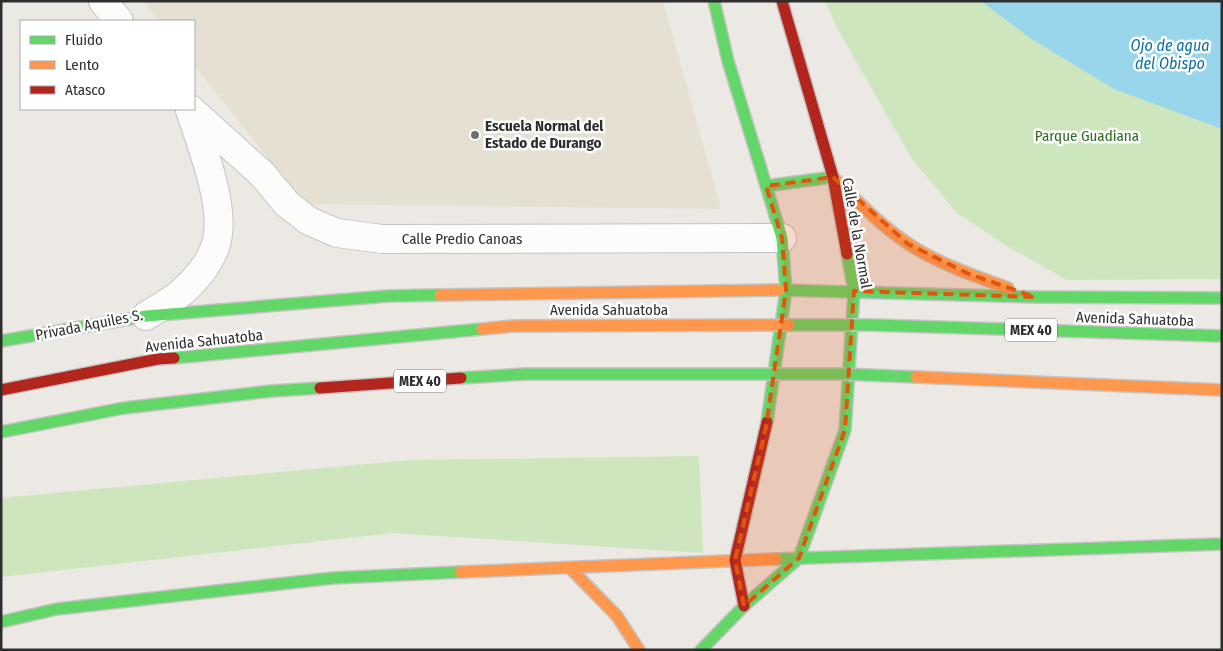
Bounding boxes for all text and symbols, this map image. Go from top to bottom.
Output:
legend [20,20,195,110]
text: Fluido [65,31,103,49]
water label: Ojo de agua del Obispo [1130,36,1210,73]
text: Lento [65,56,99,74]
text: Atasco [65,81,105,99]
place label: Escuela Normal del Estado de Durango [485,117,604,152]
park label: Parque Guadiana [1035,127,1139,145]
marker: Escuela Normal del Estado de Durango [469,129,481,141]
street label: Calle de la Normal [838,176,876,290]
street label: Calle Predio Canoas [402,230,522,248]
street label: Avenida Sahuatoba [550,301,668,319]
street label: Privada Aquiles S. [34,306,144,344]
street label: Avenida Sahuatoba [1076,308,1194,330]
road number: MEX 40 [1005,318,1057,342]
street label: Avenida Sahuatoba [144,326,264,356]
road number: MEX 40 [394,370,446,392]

